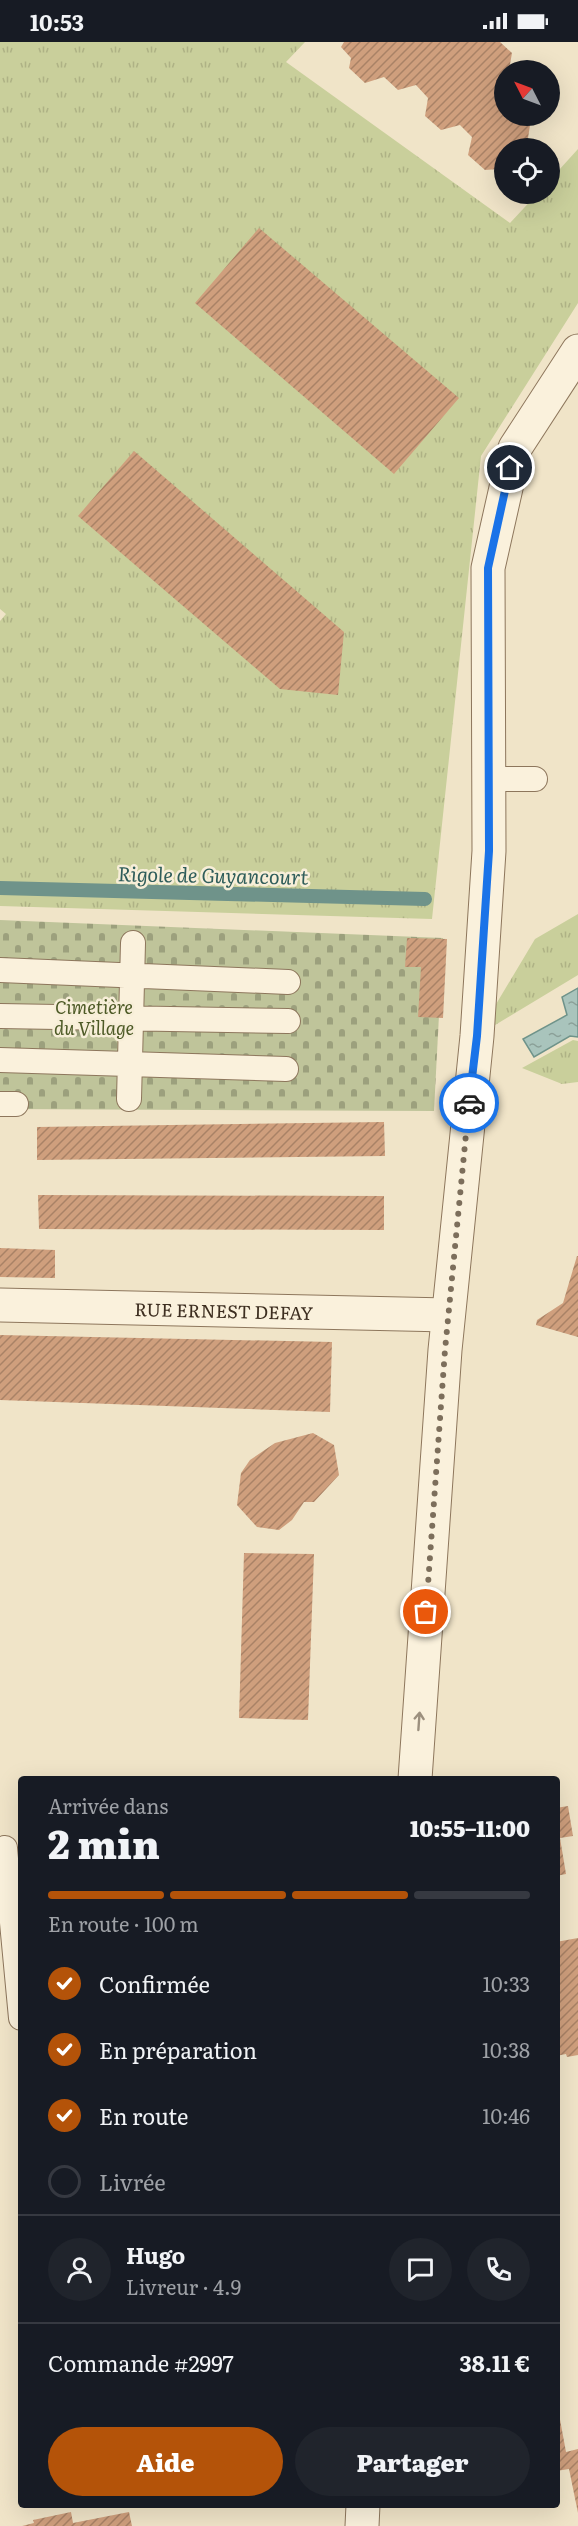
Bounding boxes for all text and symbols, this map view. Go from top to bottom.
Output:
text: 10:53 [30,5,84,38]
north arrow [494,60,560,126]
map controls [494,60,560,204]
button: locate [494,138,560,204]
pin [484,442,535,493]
icon: home [493,451,526,484]
water label: Rigole de Guyancourt [117,857,309,891]
park label: Cimetière du Village [54,993,134,1041]
courier [439,1073,499,1133]
icon: car [453,1087,486,1120]
street label: RUE ERNEST DEFAY [134,1295,314,1325]
pin [400,1586,451,1637]
icon: bag [409,1595,442,1628]
one-way arrow [413,1711,424,1731]
text: Arrivée dans [48,1790,168,1820]
text: 10:55–11:00 [410,1811,530,1844]
text: 2 min [48,1813,160,1871]
text: En route · 100 m [48,1908,199,1938]
icon: check [48,1967,81,2000]
text: Confirmée [99,1967,210,2000]
text: 10:33 [483,1968,530,1998]
icon: check [48,2033,81,2066]
text: En préparation [99,2033,257,2066]
text: 10:38 [482,2034,530,2064]
icon: check [48,2099,81,2132]
text: En route [99,2099,188,2132]
text: 10:46 [482,2100,530,2130]
text: Livrée [99,2165,166,2198]
button: person [48,2238,111,2301]
text: Hugo [126,2238,185,2271]
button: chat [389,2238,452,2301]
button: phone [467,2238,530,2301]
text: Livreur · 4.9 [126,2271,241,2301]
text: Commande #2997 [48,2346,234,2379]
text: 38.11 € [460,2346,530,2379]
button: Aide [48,2427,283,2496]
button: Partager [295,2427,530,2496]

